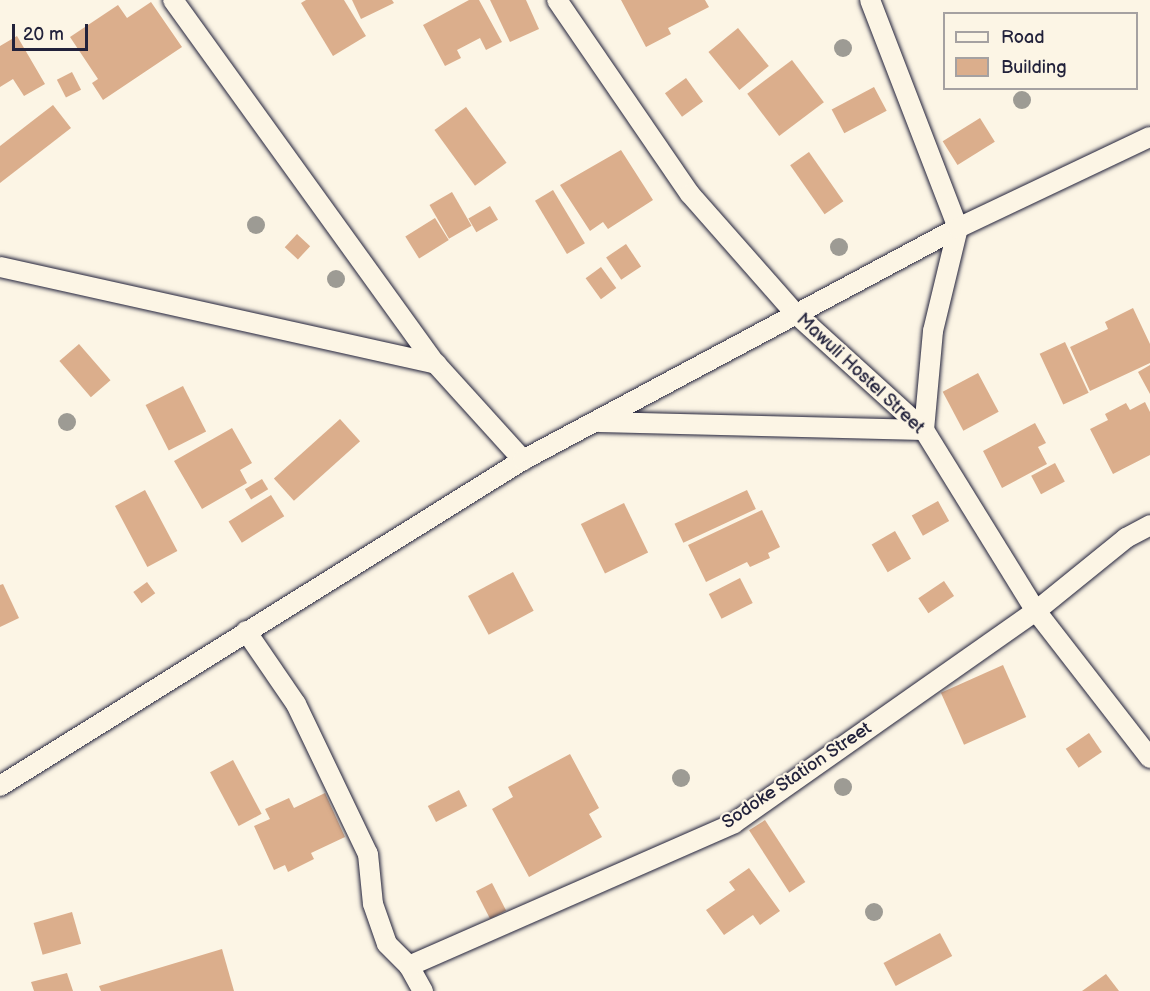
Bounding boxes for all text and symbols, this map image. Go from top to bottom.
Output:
scale bar [15,12,92,50]
legend [943,12,1138,90]
text: 20 m [23,24,64,45]
text: Road [1001,27,1045,48]
text: Building [1001,57,1067,78]
street label: Mawuli Hostel Street [792,309,928,439]
street label: Sodoke Station Street [718,718,876,834]

